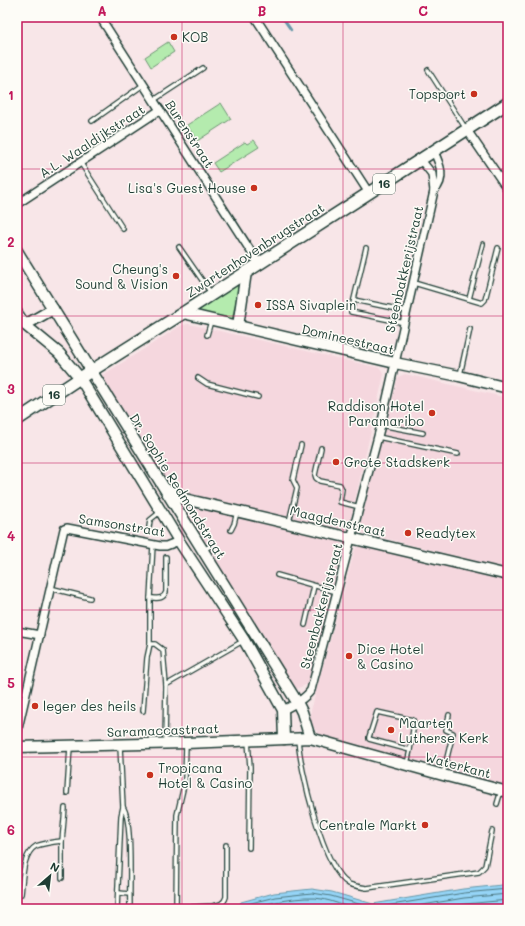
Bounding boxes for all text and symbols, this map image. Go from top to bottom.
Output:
text: A [97,2,107,19]
text: B [258,2,267,19]
text: C [418,2,428,19]
place label: KOB [182,28,208,45]
marker: KOB [169,32,179,42]
place label: Topsport [409,85,466,102]
text: 1 [8,86,14,103]
marker: Topsport [469,89,479,99]
street label: Burenstraat [162,97,219,171]
street label: A.L. Waaldijkstraat [36,100,148,181]
road number: 16 [373,174,395,194]
place label: Lisa's Guest House [128,179,246,196]
marker: Lisa's Guest House [249,183,259,193]
street label: Zwartenhovenbrugstraat [182,198,327,301]
street label: Steenbakkerijstraat [381,203,426,334]
text: 2 [7,233,15,250]
place label: Cheung's Sound & Vision [75,260,168,292]
marker: Cheung's Sound & Vision [171,271,181,281]
place label: ISSA Sivaplein [266,296,356,313]
marker: ISSA Sivaplein [253,300,263,310]
street label: Domineestraat [300,320,396,358]
text: 3 [7,380,15,397]
road number: 16 [43,385,65,405]
place label: Raddison Hotel Paramaribo [328,397,424,429]
marker: Raddison Hotel Paramaribo [427,408,437,418]
street label: Dr. Sophie Redmondstraat [127,410,230,562]
place label: Grote Stadskerk [344,453,450,470]
marker: Grote Stadskerk [331,457,341,467]
street label: Maagdenstraat [288,501,388,540]
street label: Samsonstraat [78,509,167,540]
place label: Readytex [416,524,476,541]
text: 4 [7,527,15,544]
marker: Readytex [403,528,413,538]
street label: Steenbakkerijstraat [295,541,346,671]
place label: Dice Hotel & Casino [357,640,424,672]
marker: Dice Hotel & Casino [344,651,354,661]
text: 5 [7,674,15,691]
place label: leger des heils [43,697,136,714]
marker: leger des heils [30,701,40,711]
place label: Maarten Lutherse Kerk [399,714,489,746]
street label: Saramaccastraat [107,719,220,740]
marker: Maarten Lutherse Kerk [386,725,396,735]
street label: Waterkant [423,748,493,782]
place label: Tropicana Hotel & Casino [158,759,253,791]
marker: Tropicana Hotel & Casino [145,770,155,780]
place label: Centrale Markt [319,816,417,833]
marker: Centrale Markt [420,820,430,830]
text: 6 [7,821,15,838]
north arrow [30,856,70,896]
text: N [48,858,62,875]

